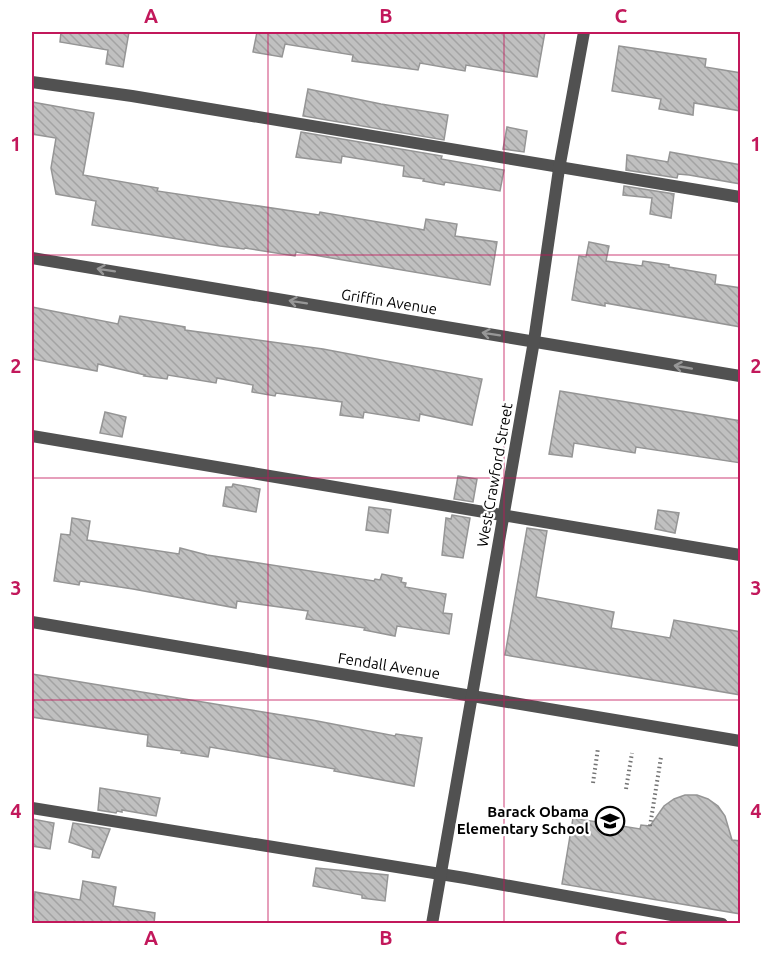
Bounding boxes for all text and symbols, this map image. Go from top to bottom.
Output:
text: A [144,4,158,27]
text: B [379,4,393,27]
text: C [615,4,628,27]
text: 1 [10,132,22,155]
text: 1 [750,132,762,155]
one-way arrow [96,264,116,275]
street label: Griffin Avenue [340,286,438,317]
one-way arrow [289,296,309,307]
one-way arrow [481,328,501,339]
text: 2 [10,354,22,377]
text: 2 [750,354,762,377]
one-way arrow [673,361,693,372]
street label: West Crawford Street [473,401,516,548]
text: 3 [10,576,22,599]
text: 3 [750,576,762,599]
street label: Fendall Avenue [337,649,441,682]
text: 4 [10,799,22,822]
text: 4 [750,799,762,822]
place label: Barack Obama Elementary School [457,803,589,837]
school or university icon: Barack Obama Elementary School [594,805,626,837]
text: A [144,926,158,949]
text: B [379,926,393,949]
text: C [615,926,628,949]

